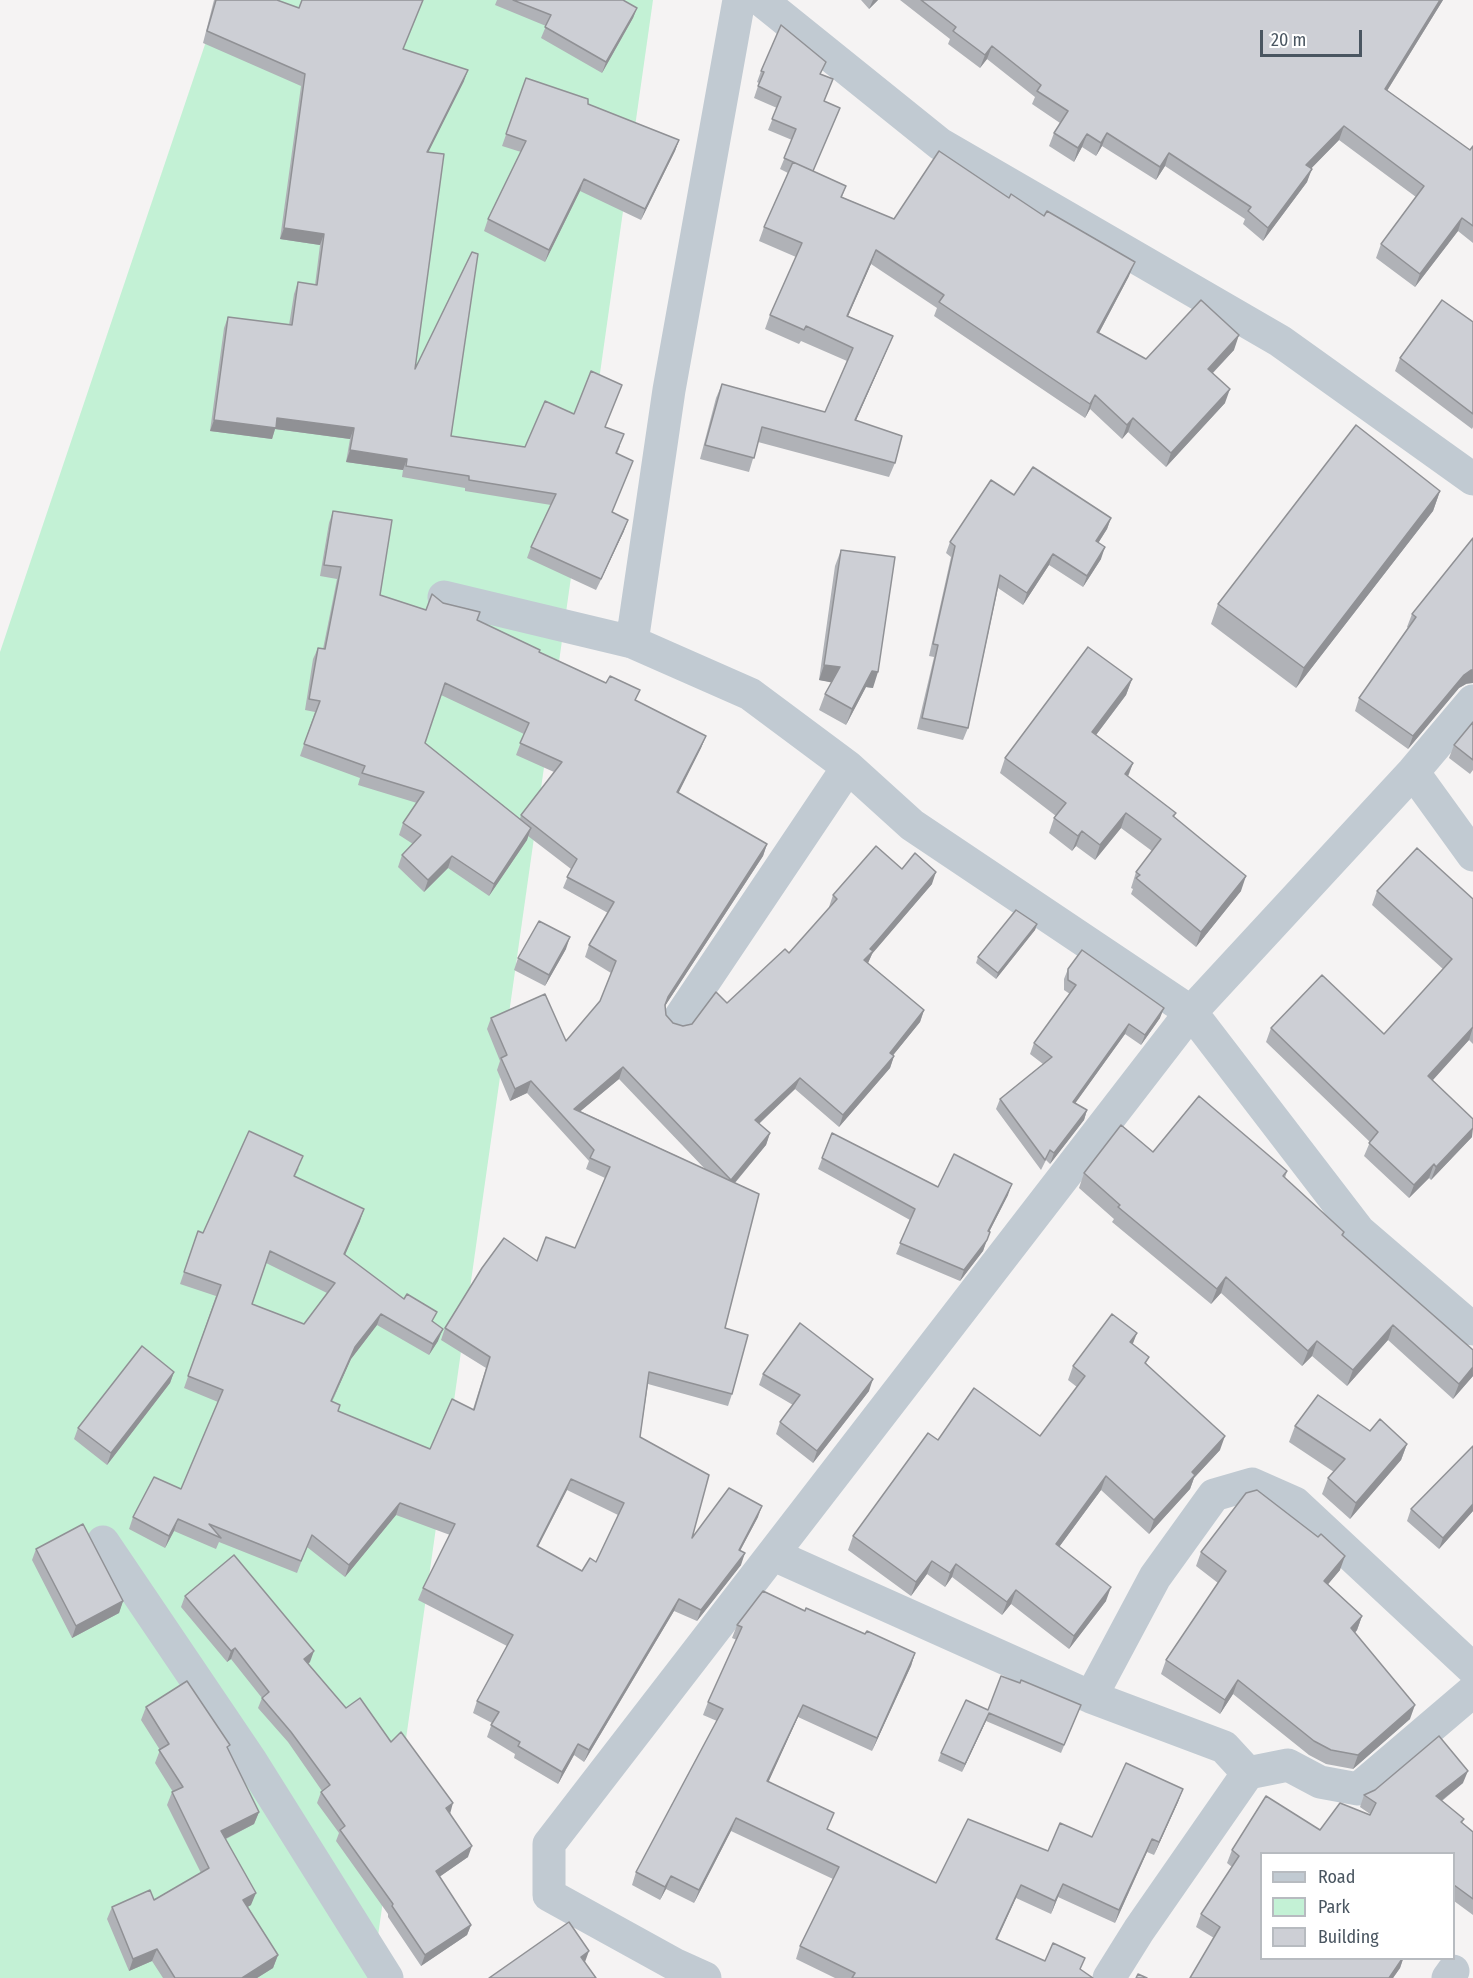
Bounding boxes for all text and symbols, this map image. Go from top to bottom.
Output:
scale bar [1263,18,1365,56]
text: 20 m [1271,29,1306,51]
legend [1260,1852,1455,1960]
text: Road [1318,1866,1355,1888]
text: Park [1318,1896,1350,1918]
text: Building [1318,1926,1379,1948]

